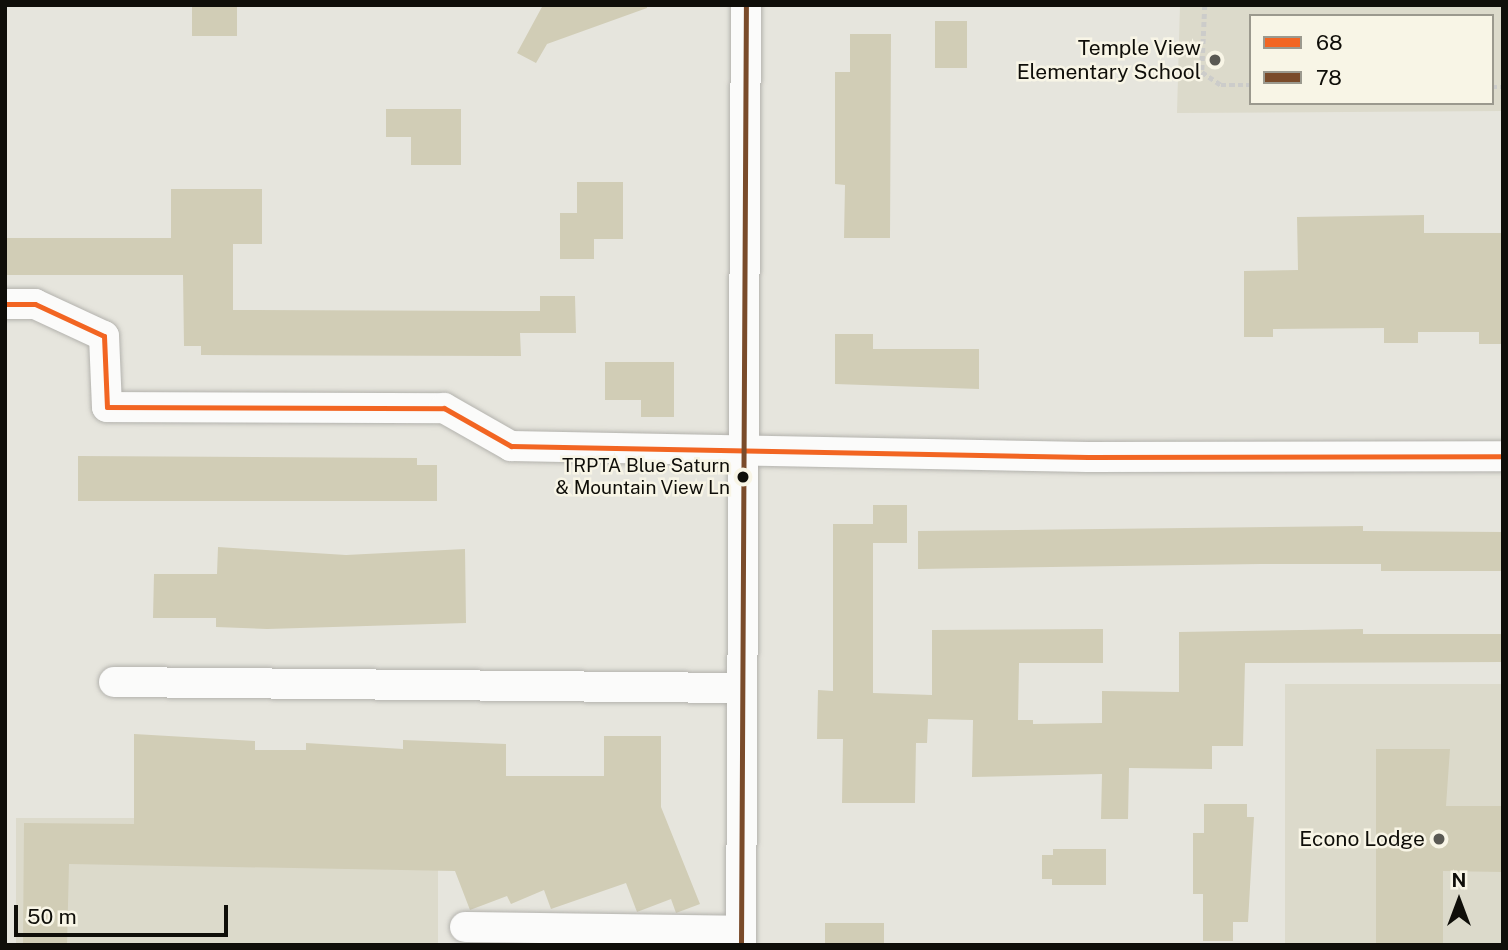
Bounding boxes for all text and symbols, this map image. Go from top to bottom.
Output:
legend [1249,14,1494,105]
text: 68 [1316,30,1343,55]
place label: Temple View Elementary School [1017,35,1201,85]
marker: Temple View Elementary School [1207,52,1223,68]
text: 78 [1316,65,1342,90]
place label: TRPTA Blue Saturn & Mountain View Ln [555,455,730,499]
marker: TRPTA Blue Saturn & Mountain View Ln [736,470,750,484]
place label: Econo Lodge [1299,826,1425,852]
marker: Econo Lodge [1431,831,1447,847]
north arrow [1424,866,1494,936]
text: N [1452,869,1466,891]
scale bar [18,890,231,934]
text: 50 m [27,904,77,929]

